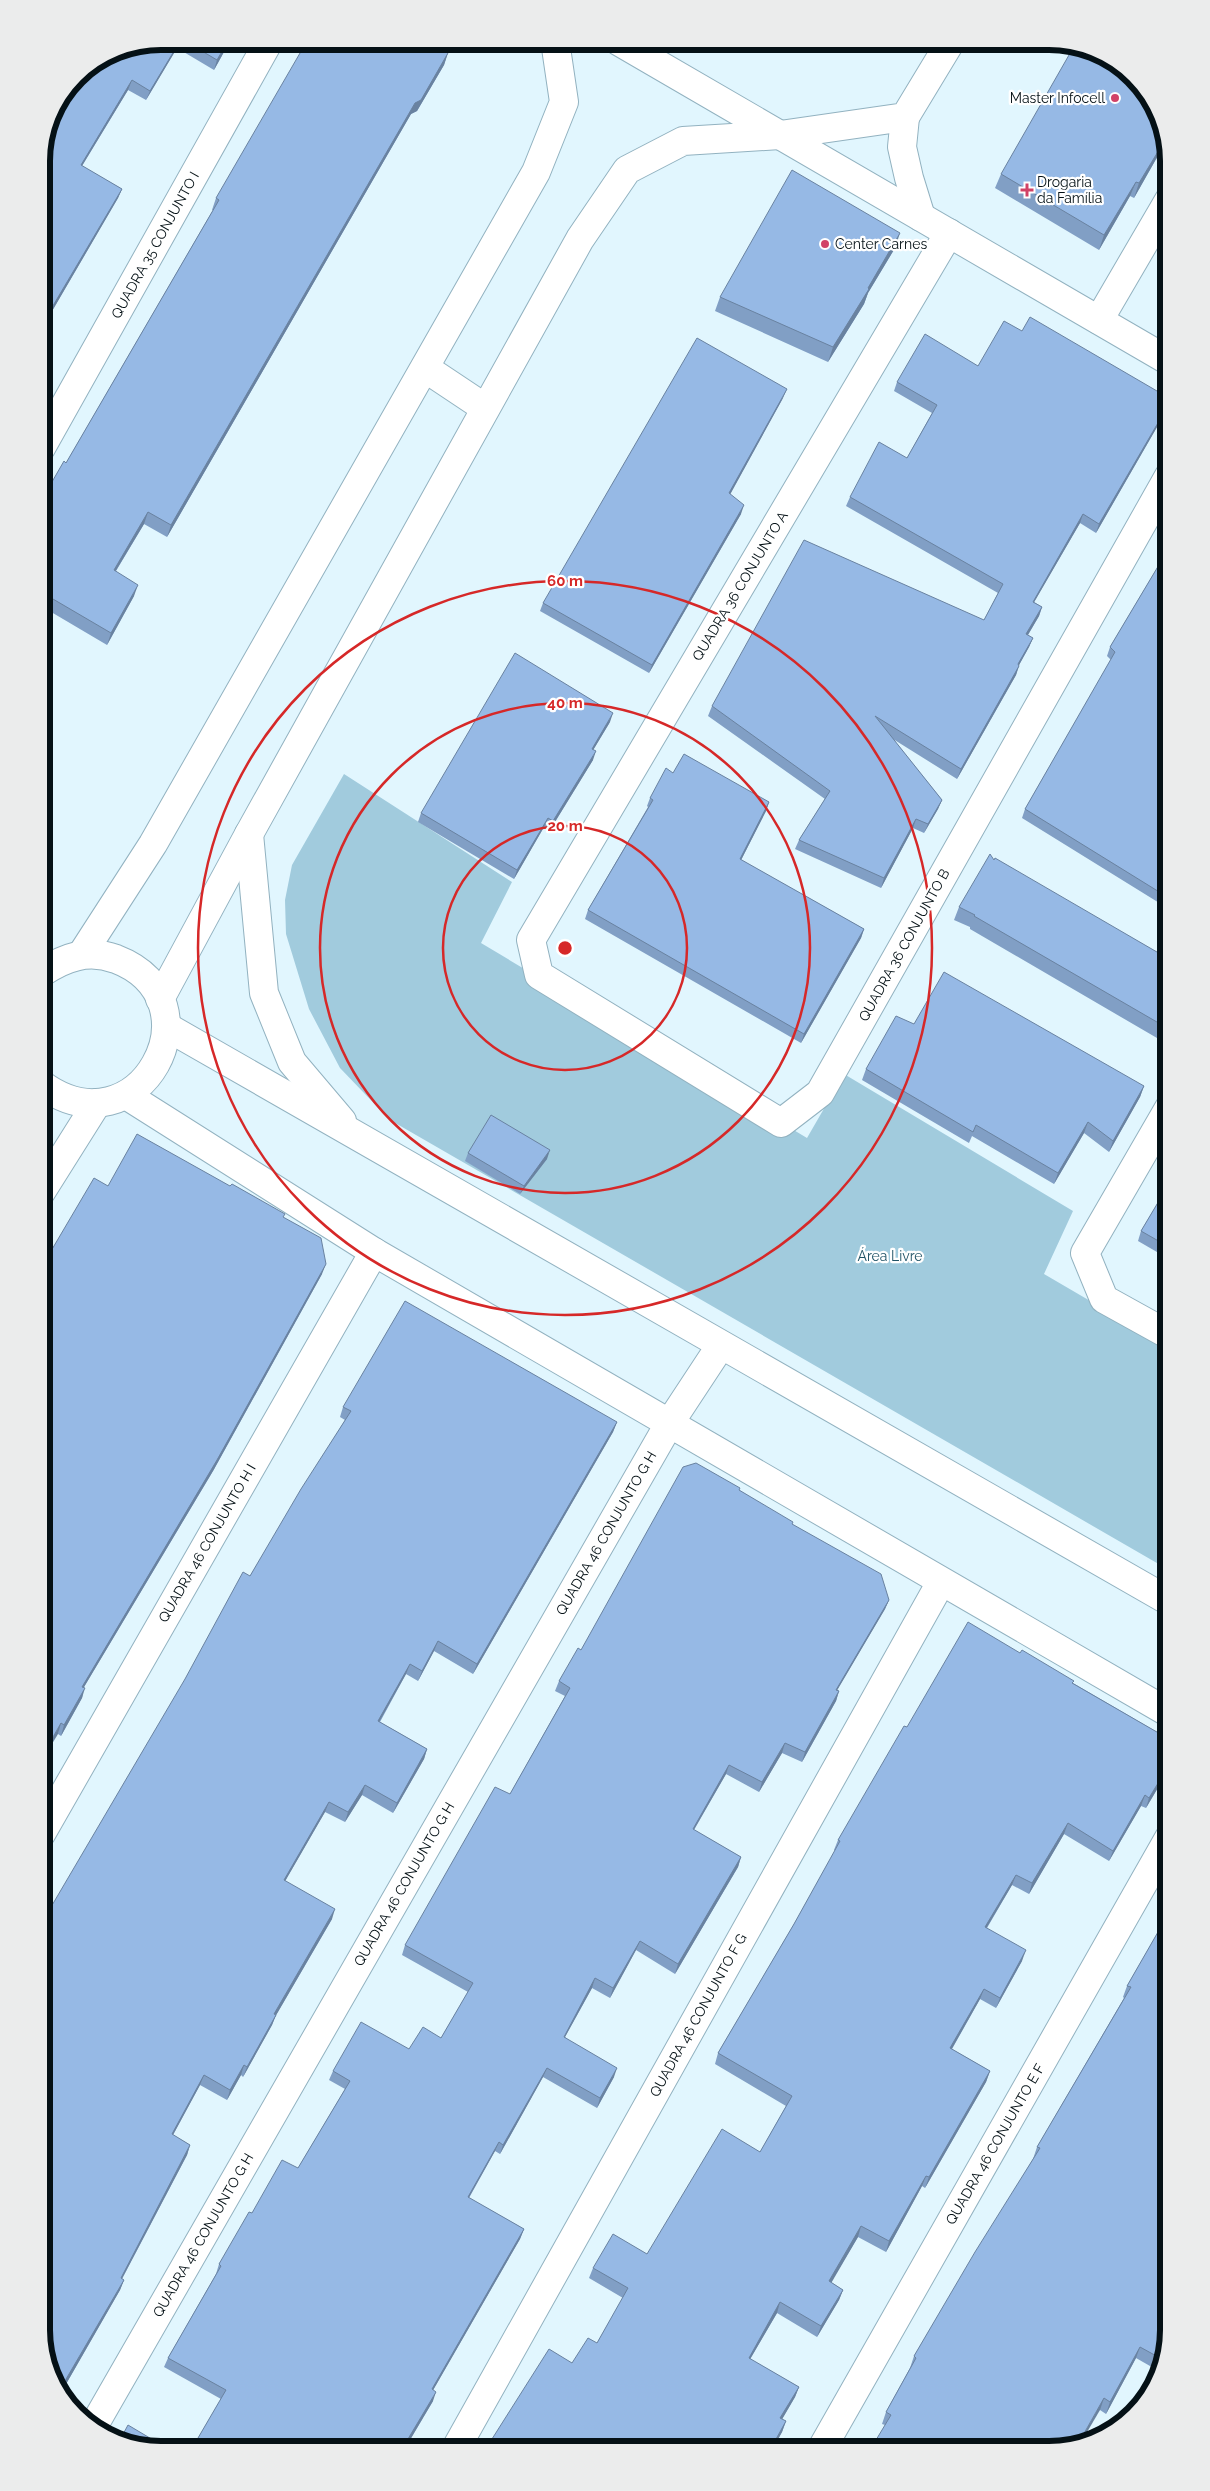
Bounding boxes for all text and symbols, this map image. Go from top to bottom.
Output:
place label: Master Infocell [1010,90,1105,106]
marker: Master Infocell [1109,92,1121,104]
street label: QUADRA 35 CONJUNTO I [108,169,202,321]
place label: Drogaria da Família [1037,174,1102,206]
marker: Drogaria da Família [1021,184,1033,196]
place label: Center Carnes [835,236,927,252]
marker: Center Carnes [819,238,831,250]
street label: QUADRA 36 CONJUNTO A [689,508,791,664]
text: 60 m [547,572,583,590]
text: 40 m [547,694,583,712]
text: 20 m [547,817,583,835]
street label: QUADRA 36 CONJUNTO B [855,866,953,1024]
centre of rings [556,939,574,957]
park label: Área Livre [857,1247,923,1264]
street label: QUADRA 46 CONJUNTO G H [552,1448,660,1618]
street label: QUADRA 46 CONJUNTO H I [155,1461,259,1625]
street label: QUADRA 46 CONJUNTO G H [350,1799,458,1969]
street label: QUADRA 46 CONJUNTO F G [646,1931,750,2099]
street label: QUADRA 46 CONJUNTO E F [942,2061,1048,2227]
street label: QUADRA 46 CONJUNTO G H [149,2150,257,2320]

